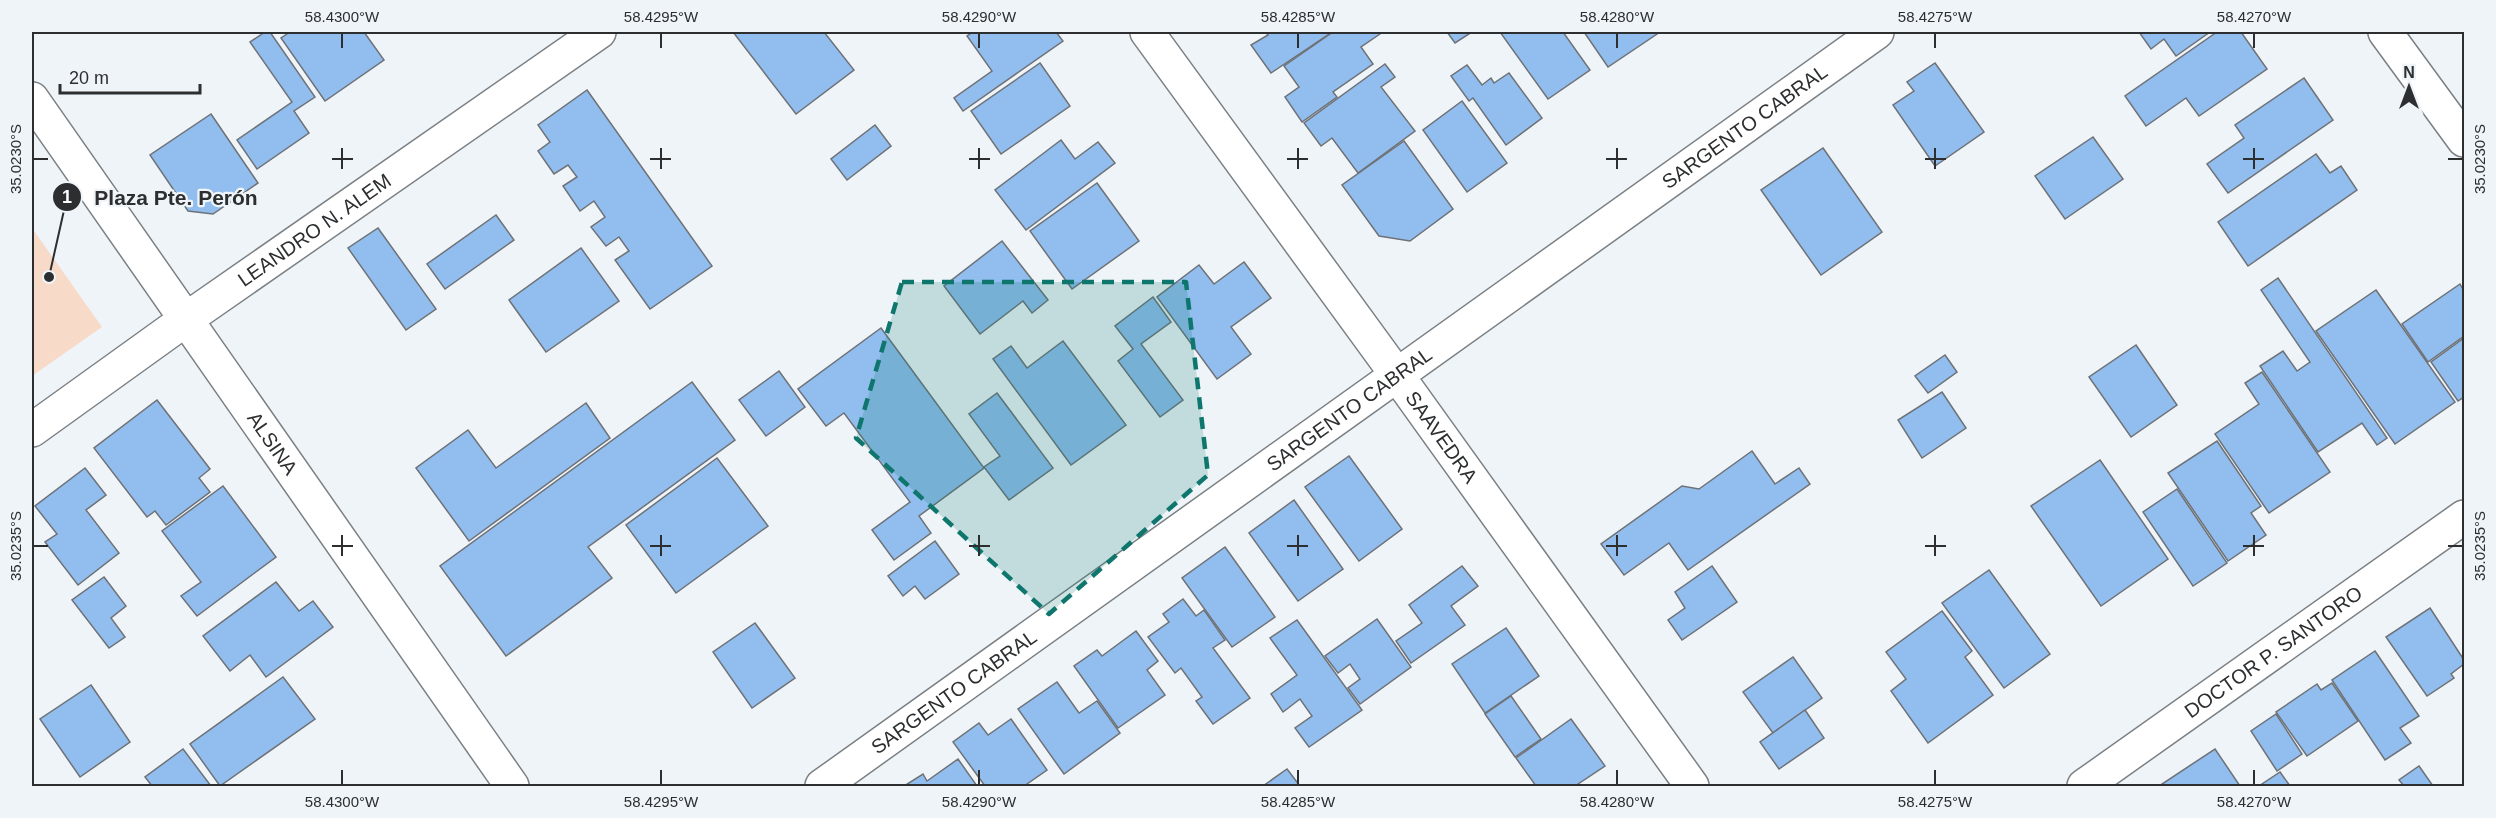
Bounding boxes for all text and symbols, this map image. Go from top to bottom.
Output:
text: 58.4300°W [305,8,380,25]
text: 58.4295°W [624,8,699,25]
text: 58.4290°W [942,8,1017,25]
text: 58.4285°W [1261,8,1336,25]
text: 58.4280°W [1580,8,1655,25]
text: 58.4275°W [1898,8,1973,25]
text: 58.4270°W [2217,8,2292,25]
scale bar [60,57,200,95]
north arrow [2379,57,2439,117]
street label: SARGENTO CABRAL [1658,60,1831,193]
text: N [2403,64,2415,81]
text: 20 m [69,68,109,88]
text: 35.0230°S [7,124,24,194]
text: 35.0230°S [2471,124,2488,194]
street label: LEANDRO N. ALEM [234,169,395,291]
callout: Plaza Pte. Perón [52,178,269,217]
text: Plaza Pte. Perón [94,186,258,209]
text: 1 [62,187,72,207]
street label: SARGENTO CABRAL [1262,343,1436,476]
street label: SAAVEDRA [1401,387,1482,488]
street label: ALSINA [243,408,302,479]
text: 35.0235°S [7,511,24,581]
text: 35.0235°S [2471,511,2488,581]
street label: DOCTOR P. SANTORO [2180,582,2366,722]
street label: SARGENTO CABRAL [867,625,1041,758]
text: 58.4300°W [305,793,380,810]
text: 58.4295°W [624,793,699,810]
text: 58.4290°W [942,793,1017,810]
text: 58.4285°W [1261,793,1336,810]
text: 58.4280°W [1580,793,1655,810]
text: 58.4275°W [1898,793,1973,810]
text: 58.4270°W [2217,793,2292,810]

